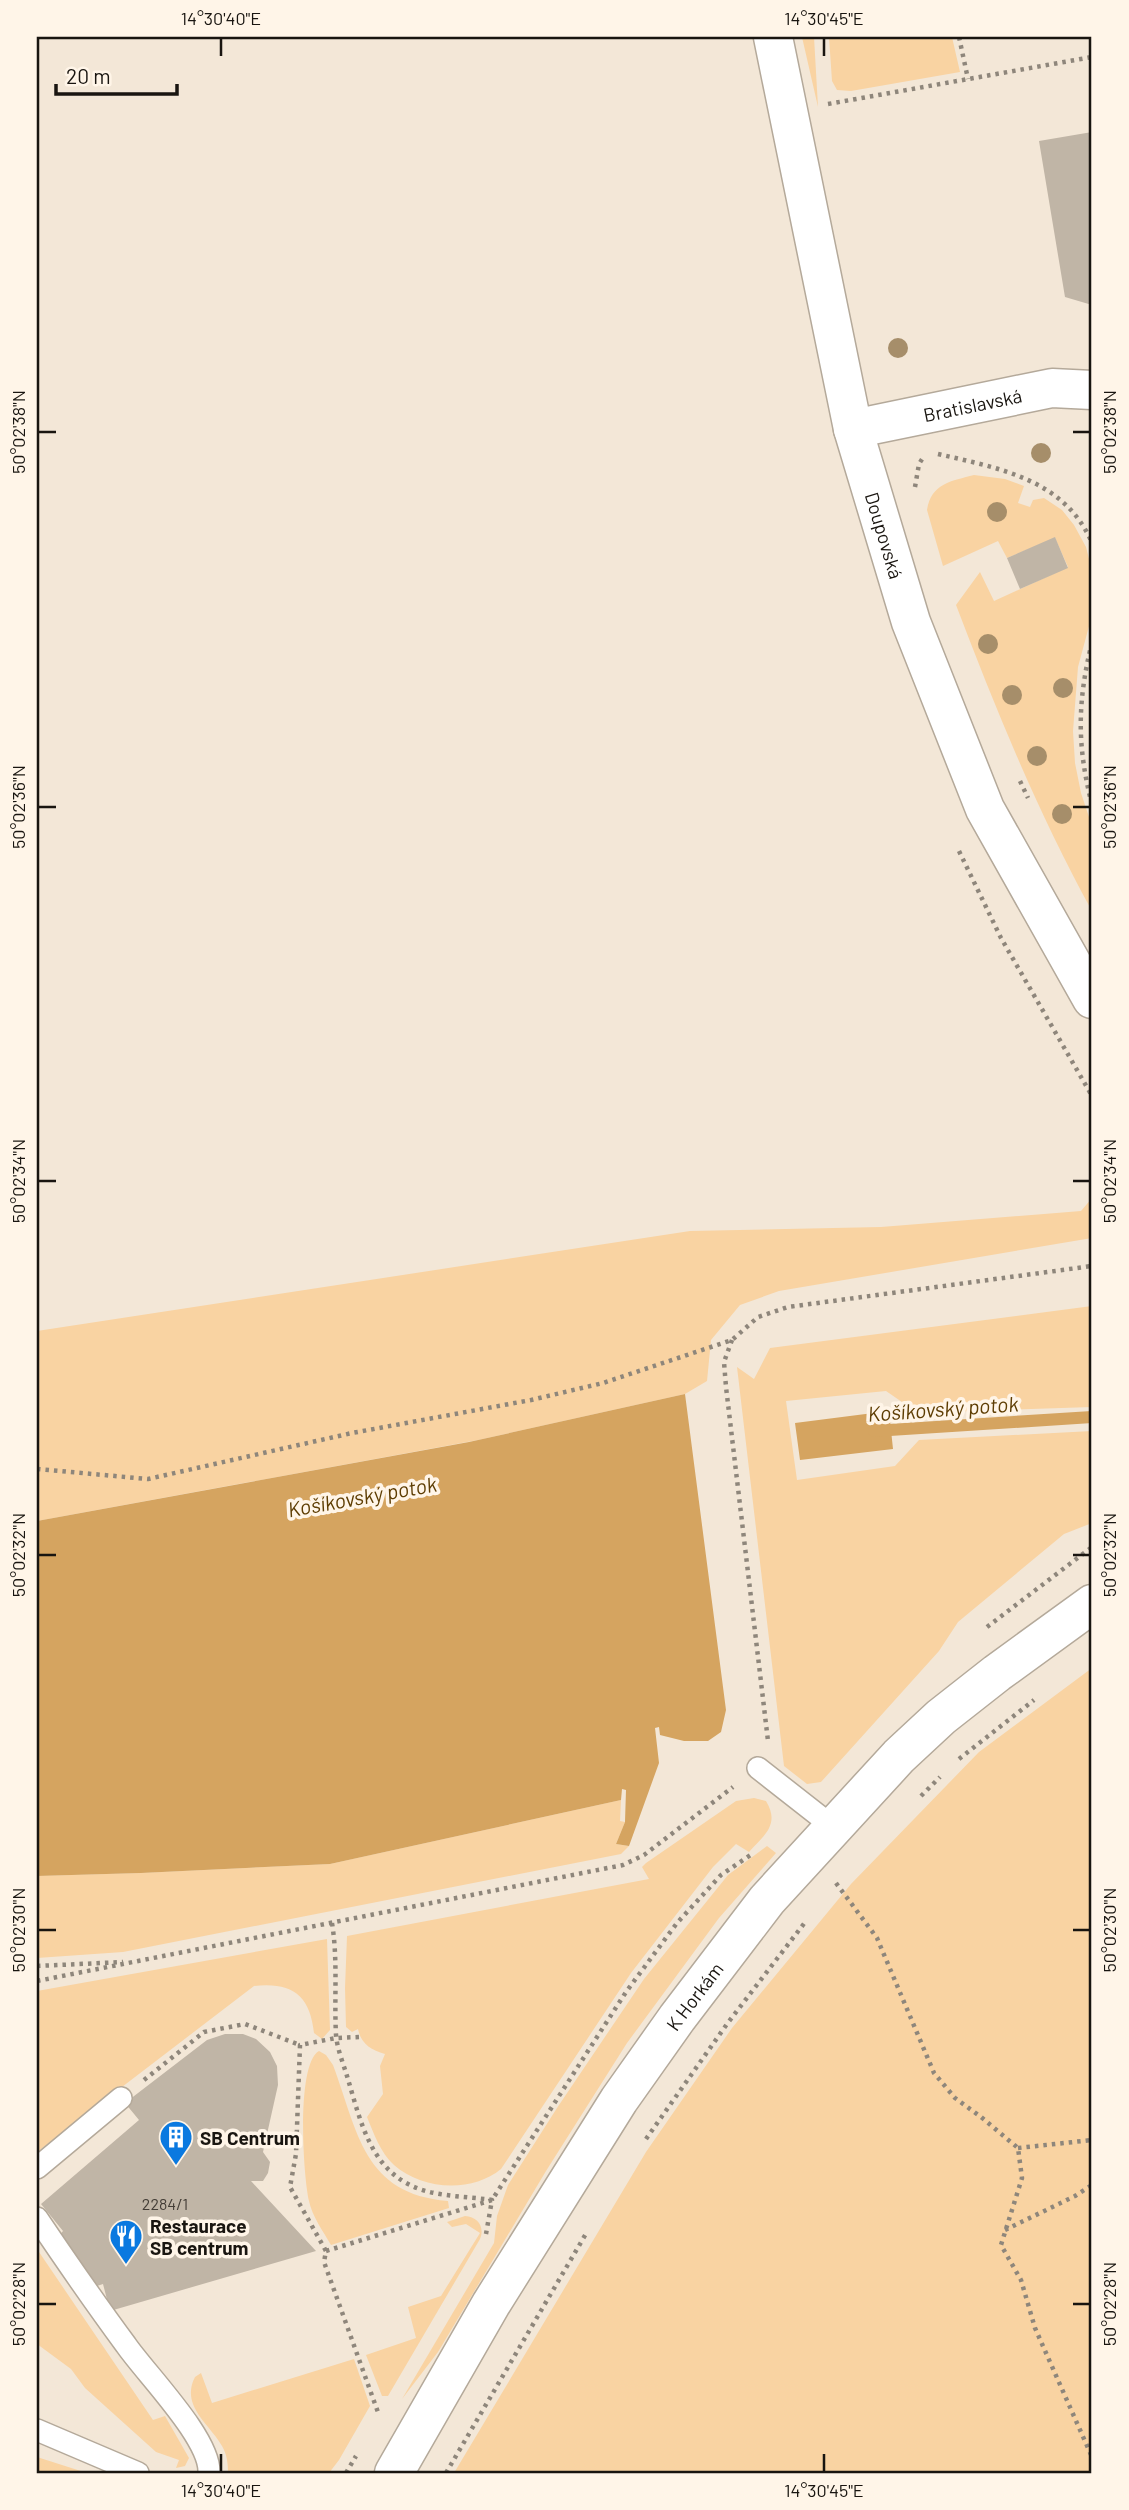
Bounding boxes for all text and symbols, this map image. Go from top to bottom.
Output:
text: 14°30'40"E [181,7,261,29]
text: 14°30'45"E [784,7,864,29]
scale bar [56,52,177,96]
text: 20 m [66,63,111,88]
street label: Bratislavská [921,383,1024,426]
text: 50°02'38"N [7,390,29,474]
text: 50°02'38"N [1098,390,1120,474]
street label: Doupovská [861,489,909,581]
text: 50°02'36"N [7,765,29,849]
text: 50°02'36"N [1098,765,1120,849]
text: 50°02'34"N [7,1139,29,1223]
text: 50°02'34"N [1098,1139,1120,1223]
water label: Košíkovský potok [867,1390,1020,1426]
water label: Košíkovský potok [286,1470,439,1521]
text: 50°02'32"N [7,1513,29,1597]
text: 50°02'32"N [1098,1513,1120,1597]
text: 50°02'30"N [7,1888,29,1972]
text: 50°02'30"N [1098,1888,1120,1972]
street label: K Horkám [661,1957,727,2035]
building icon: SB Centrum [157,2118,195,2167]
place label: SB Centrum [200,2126,300,2149]
house number: 2284/1 [142,2194,188,2213]
place label: Restaurace SB centrum [150,2214,248,2259]
restaurant icon: Restaurace SB centrum [107,2217,145,2266]
text: 50°02'28"N [7,2262,29,2346]
text: 50°02'28"N [1098,2262,1120,2346]
text: 14°30'40"E [181,2479,261,2501]
text: 14°30'45"E [784,2479,864,2501]

